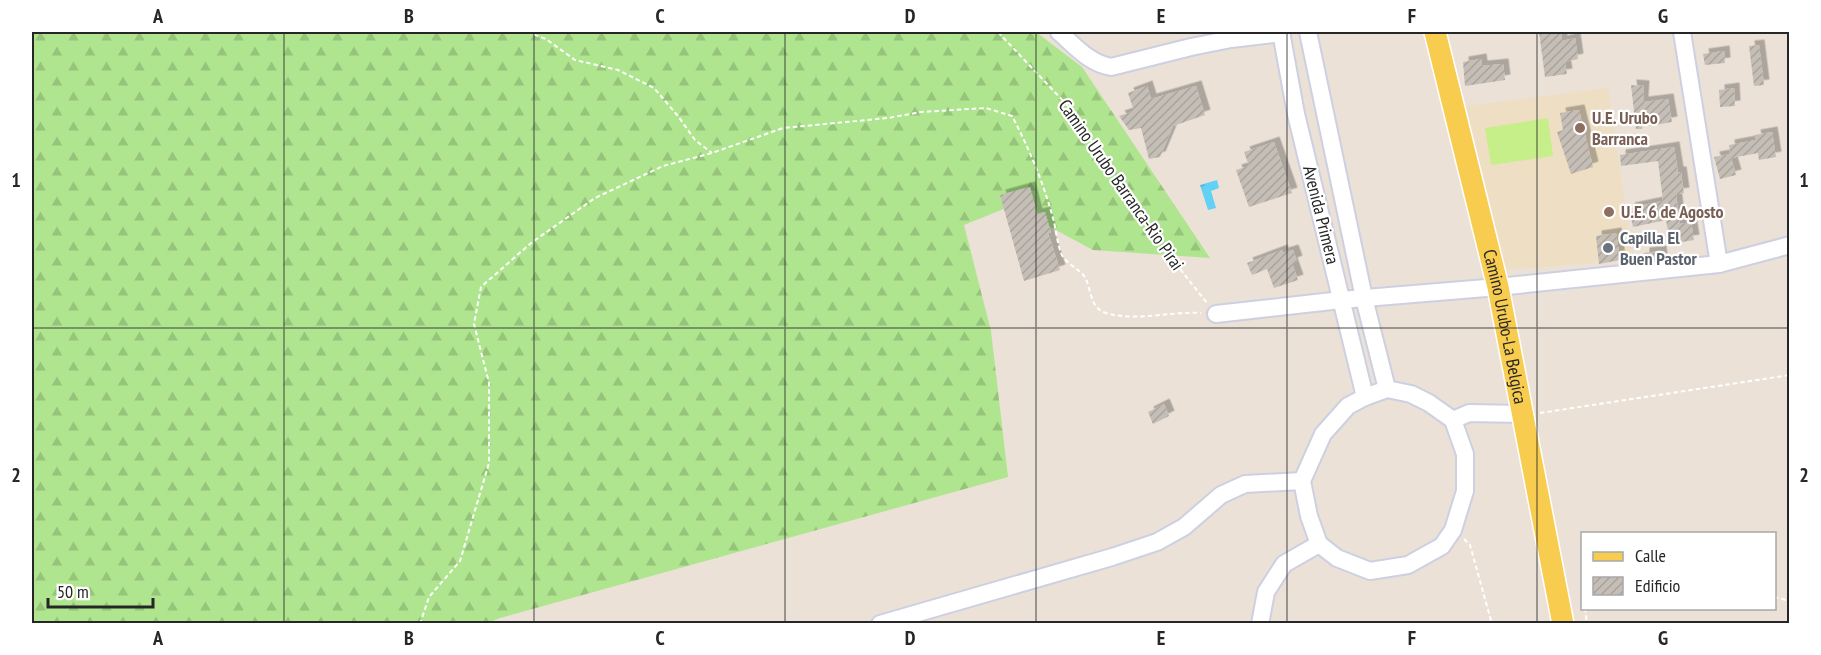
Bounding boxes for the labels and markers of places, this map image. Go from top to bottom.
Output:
place label: U.E. Urubo Barranca [1592,106,1658,150]
marker: U.E. Urubo Barranca [1573,121,1587,135]
place label: U.E. 6 de Agosto [1621,200,1724,223]
marker: U.E. 6 de Agosto [1602,205,1616,219]
place label: Capilla El Buen Pastor [1620,226,1697,270]
marker: Capilla El Buen Pastor [1601,241,1615,255]

